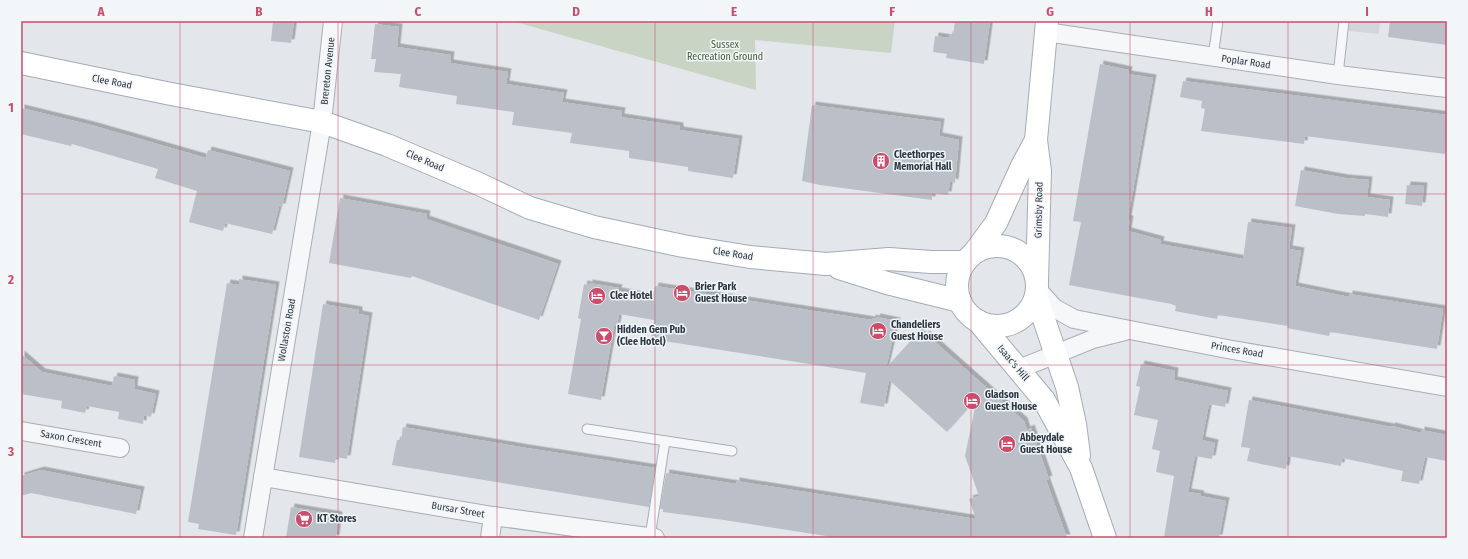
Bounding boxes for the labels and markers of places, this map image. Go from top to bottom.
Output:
place label: Cleethorpes Memorial Hall [894,149,952,173]
building icon: Cleethorpes Memorial Hall [871,151,891,171]
place label: Brier Park Guest House [695,281,747,305]
hotel icon: Brier Park Guest House [672,283,692,303]
hotel icon: Clee Hotel [587,286,607,306]
place label: Clee Hotel [610,290,653,302]
place label: Chandeliers Guest House [891,319,943,343]
hotel icon: Chandeliers Guest House [868,321,888,341]
place label: Hidden Gem Pub (Clee Hotel) [617,324,686,348]
bar icon: Hidden Gem Pub (Clee Hotel) [594,326,614,346]
place label: Gladson Guest House [985,389,1037,413]
hotel icon: Gladson Guest House [962,391,982,411]
place label: Abbeydale Guest House [1019,432,1072,456]
hotel icon: Abbeydale Guest House [997,434,1017,454]
supermarket icon: KT Stores [294,509,314,529]
place label: KT Stores [317,513,357,525]

